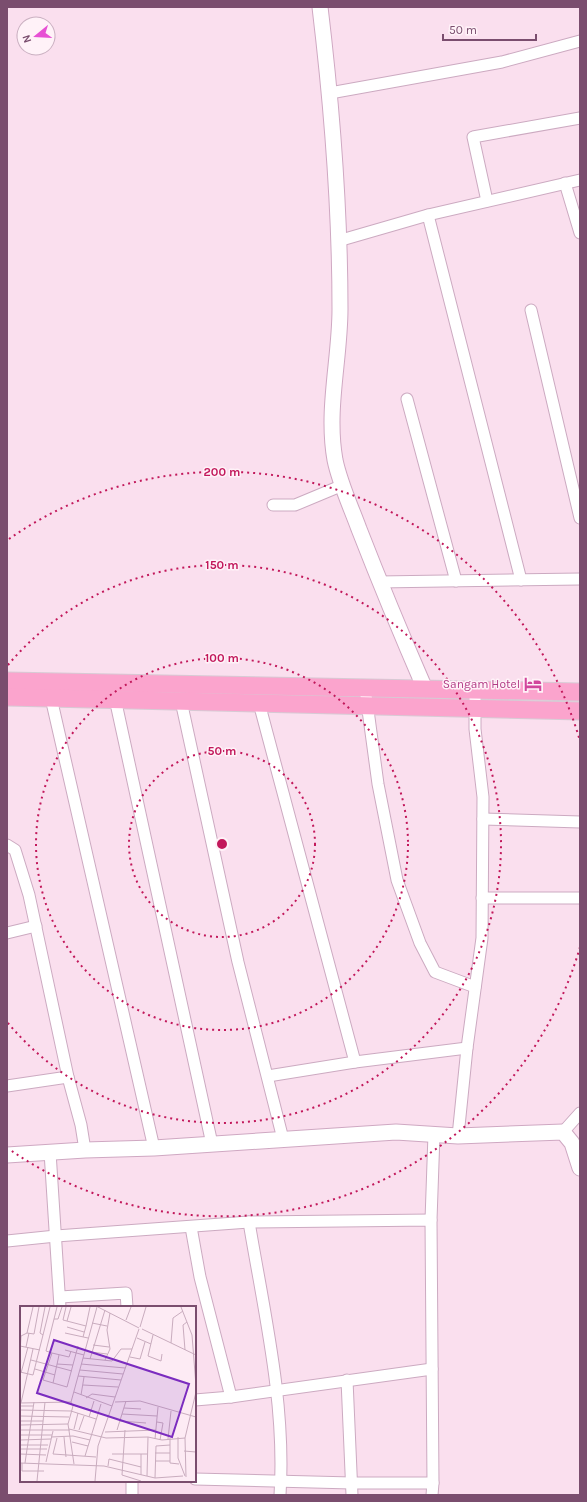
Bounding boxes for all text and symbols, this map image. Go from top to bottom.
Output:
north arrow [16,16,56,56]
scale bar [443,16,536,42]
text: 50 m [449,23,477,37]
text: N [20,33,34,45]
text: 200 m [204,465,240,479]
text: 150 m [205,558,239,572]
text: 100 m [205,651,239,665]
hotel icon: Sangam Hotel [523,674,543,694]
place label: Sangam Hotel [443,677,520,691]
text: 50 m [208,744,237,758]
centre of rings [215,837,229,851]
inset map [20,1306,196,1482]

